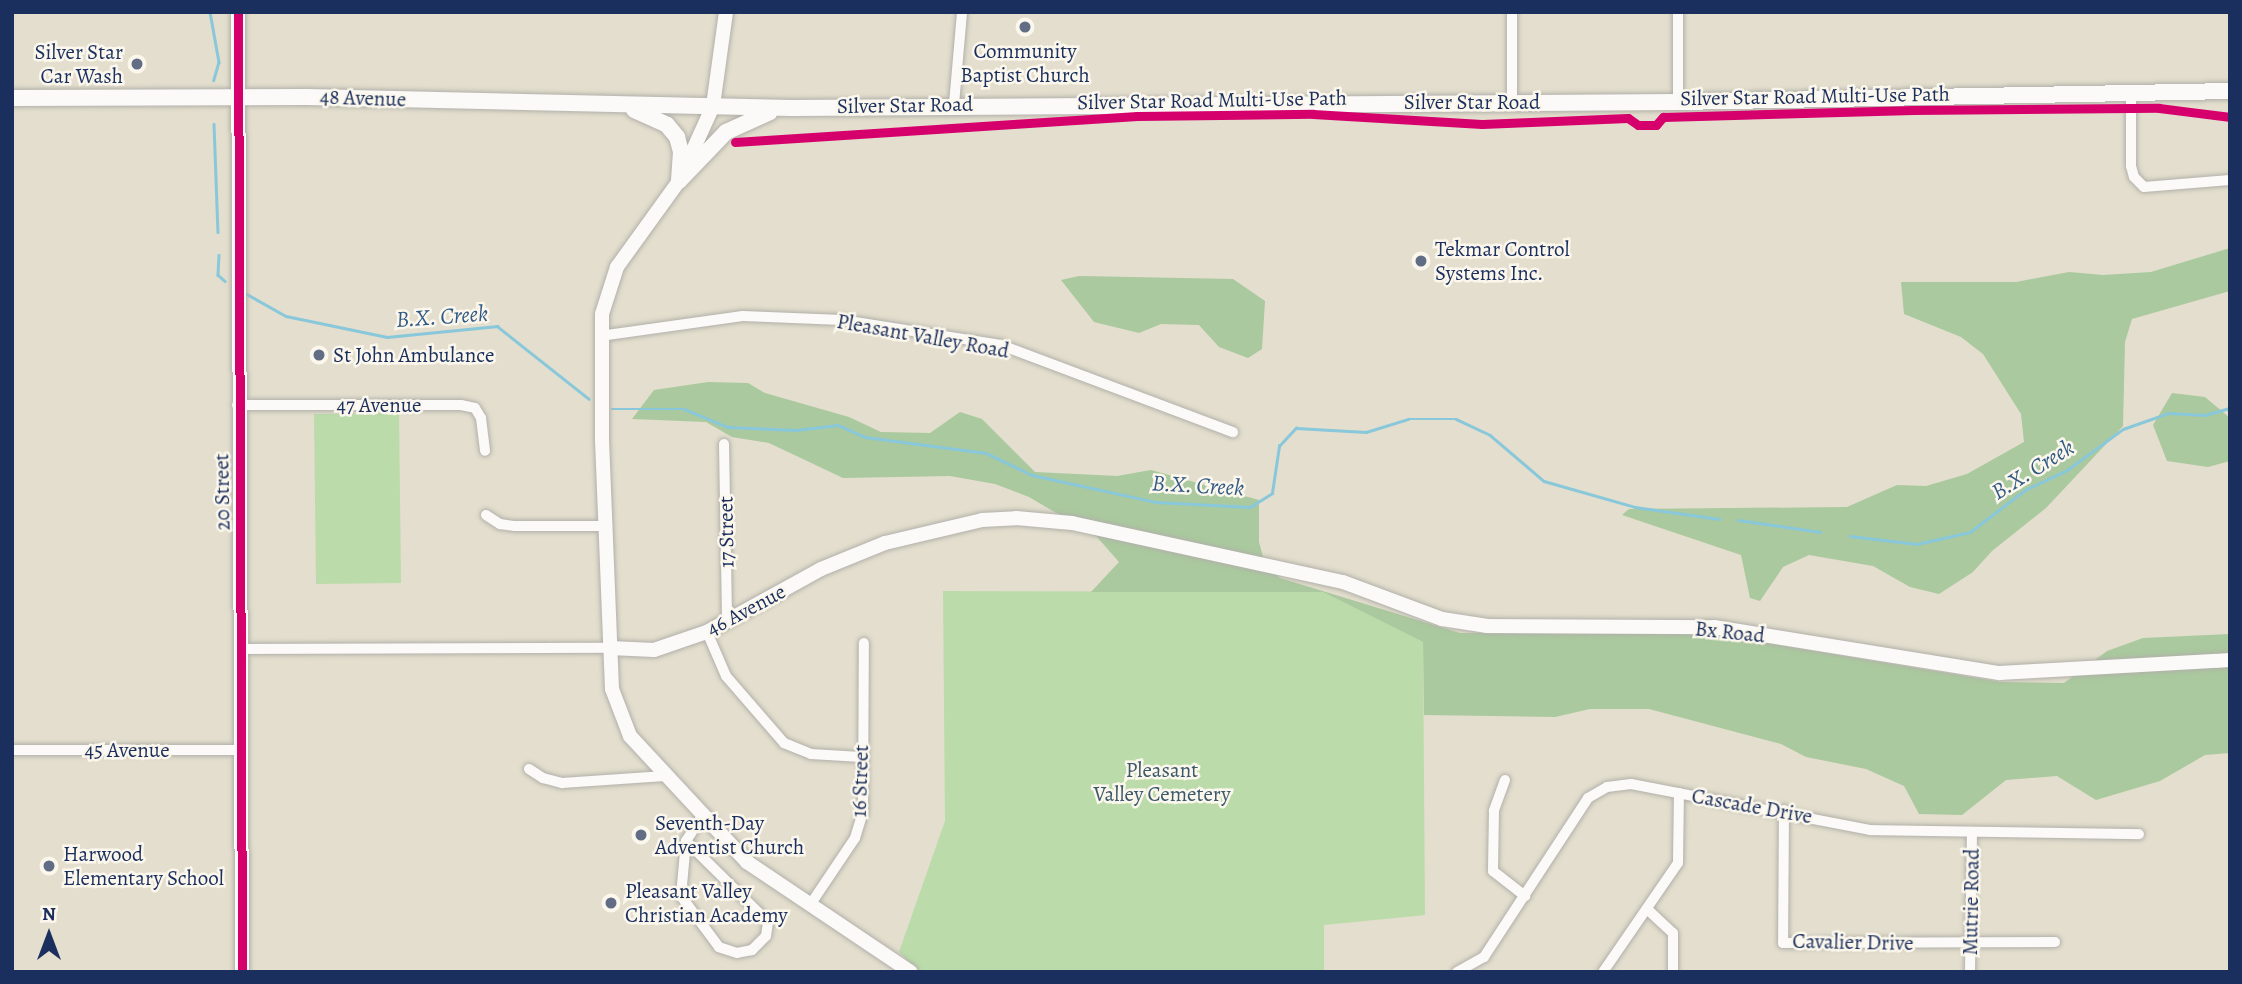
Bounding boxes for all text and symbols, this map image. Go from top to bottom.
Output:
marker: Community Baptist Church [1017,19,1033,35]
place label: Community Baptist Church [960,38,1090,88]
place label: Silver Star Car Wash [35,39,123,89]
marker: Silver Star Car Wash [129,56,145,72]
street label: Silver Star Road Multi-Use Path [1680,81,1950,111]
street label: 48 Avenue [319,84,407,112]
street label: Silver Star Road Multi-Use Path [1077,85,1347,115]
street label: Silver Star Road [1404,89,1540,115]
street label: Silver Star Road [837,91,973,119]
place label: Tekmar Control Systems Inc. [1435,236,1570,286]
marker: Tekmar Control Systems Inc. [1413,253,1429,269]
water label: B.X. Creek [395,300,489,334]
street label: Pleasant Valley Road [835,308,1011,364]
place label: St John Ambulance [333,342,494,368]
marker: St John Ambulance [311,347,327,363]
street label: 47 Avenue [336,392,422,418]
water label: B.X. Creek [1987,434,2079,506]
street label: 20 Street [209,453,235,531]
water label: B.X. Creek [1151,470,1245,502]
street label: 17 Street [713,496,739,568]
street label: 46 Avenue [702,579,790,641]
street label: Bx Road [1694,616,1766,648]
street label: 45 Avenue [84,737,170,763]
street label: 16 Street [846,744,874,818]
park label: Pleasant Valley Cemetery [1093,757,1231,807]
street label: Cascade Drive [1690,783,1814,829]
place label: Seventh-Day Adventist Church [655,810,804,860]
marker: Seventh-Day Adventist Church [633,827,649,843]
place label: Harwood Elementary School [63,841,224,891]
street label: Mutrie Road [1957,848,1985,956]
marker: Harwood Elementary School [41,858,57,874]
place label: Pleasant Valley Christian Academy [625,878,788,928]
marker: Pleasant Valley Christian Academy [603,895,619,911]
north arrow [14,900,84,970]
text: N [42,901,56,927]
street label: Cavalier Drive [1792,928,1914,956]

